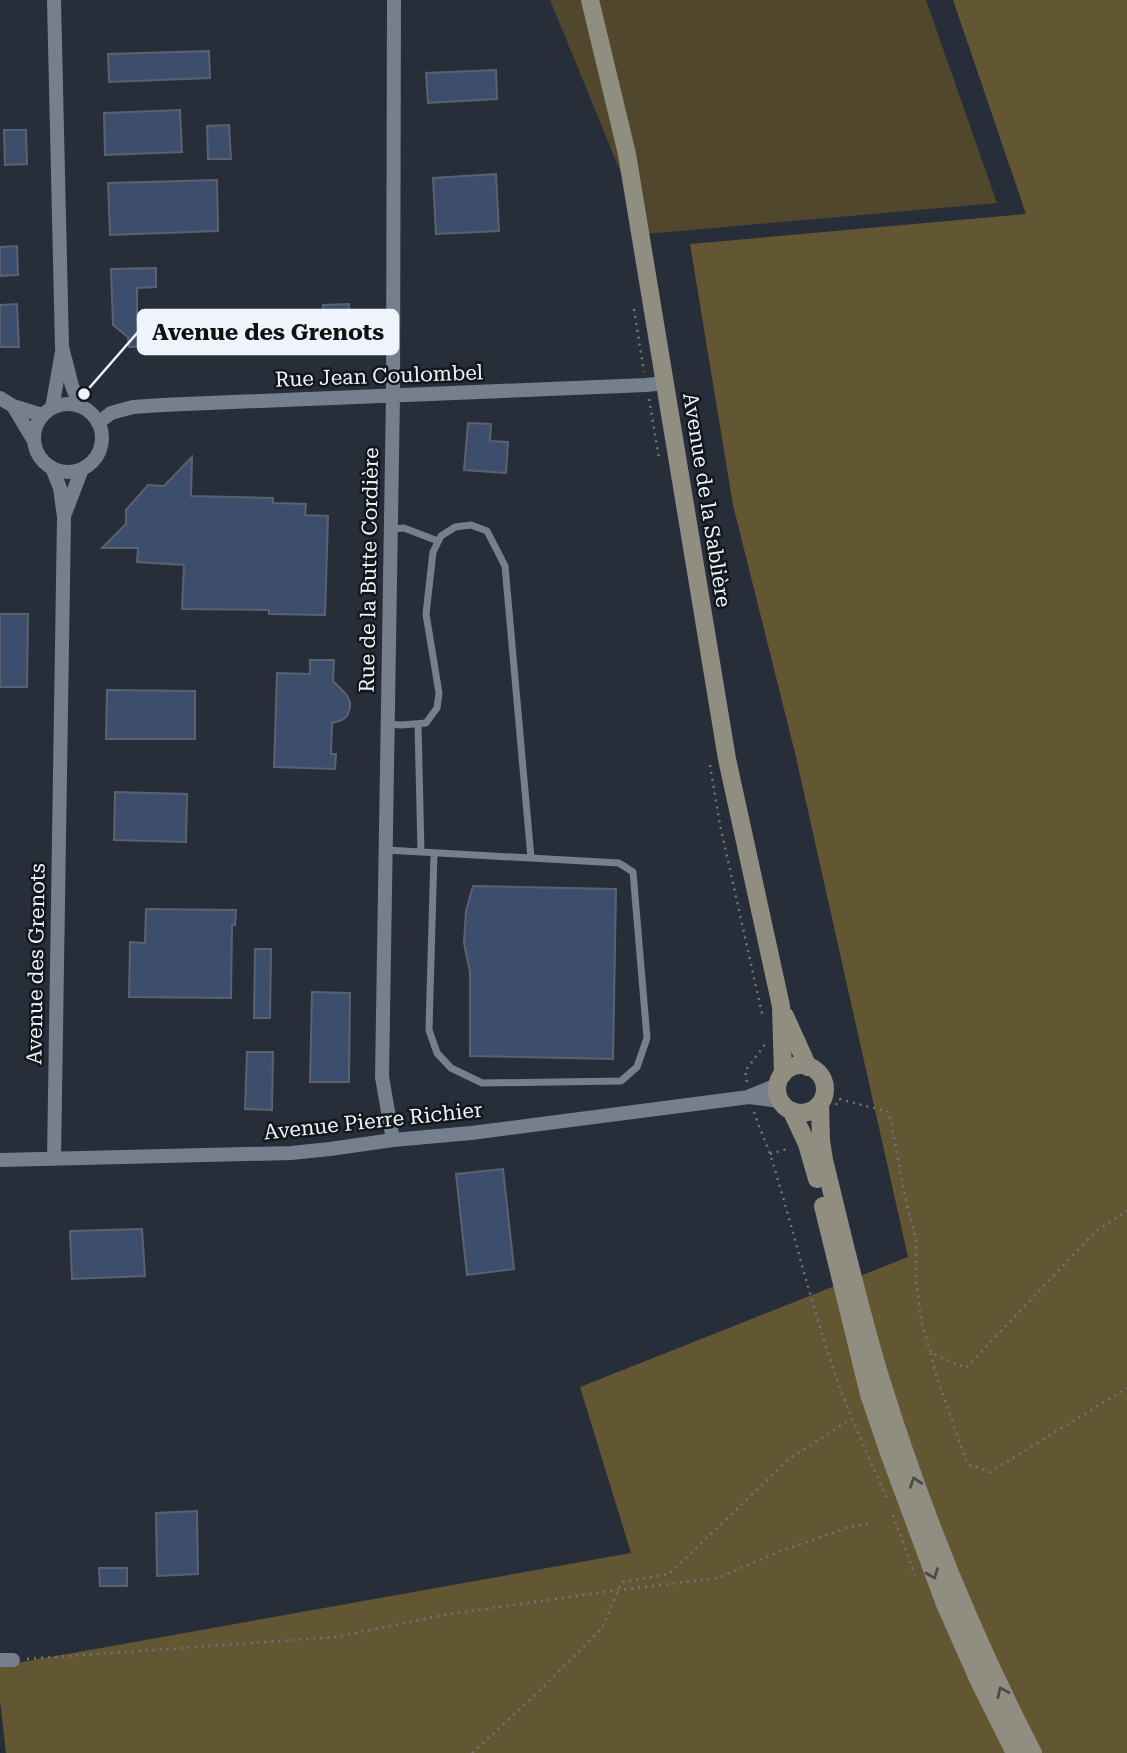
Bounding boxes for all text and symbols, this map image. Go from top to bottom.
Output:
callout: Avenue des Grenots [138,310,398,354]
text: Avenue des Grenots [152,319,384,346]
street label: Rue Jean Coulombel [275,360,484,392]
street label: Avenue de la Sablière [678,391,736,609]
street label: Rue de la Butte Cordière [355,447,383,693]
street label: Avenue des Grenots [22,863,50,1065]
street label: Avenue Pierre Richier [262,1098,484,1144]
one-way arrow [909,1476,923,1488]
one-way arrow [925,1567,939,1579]
one-way arrow [996,1687,1010,1699]

